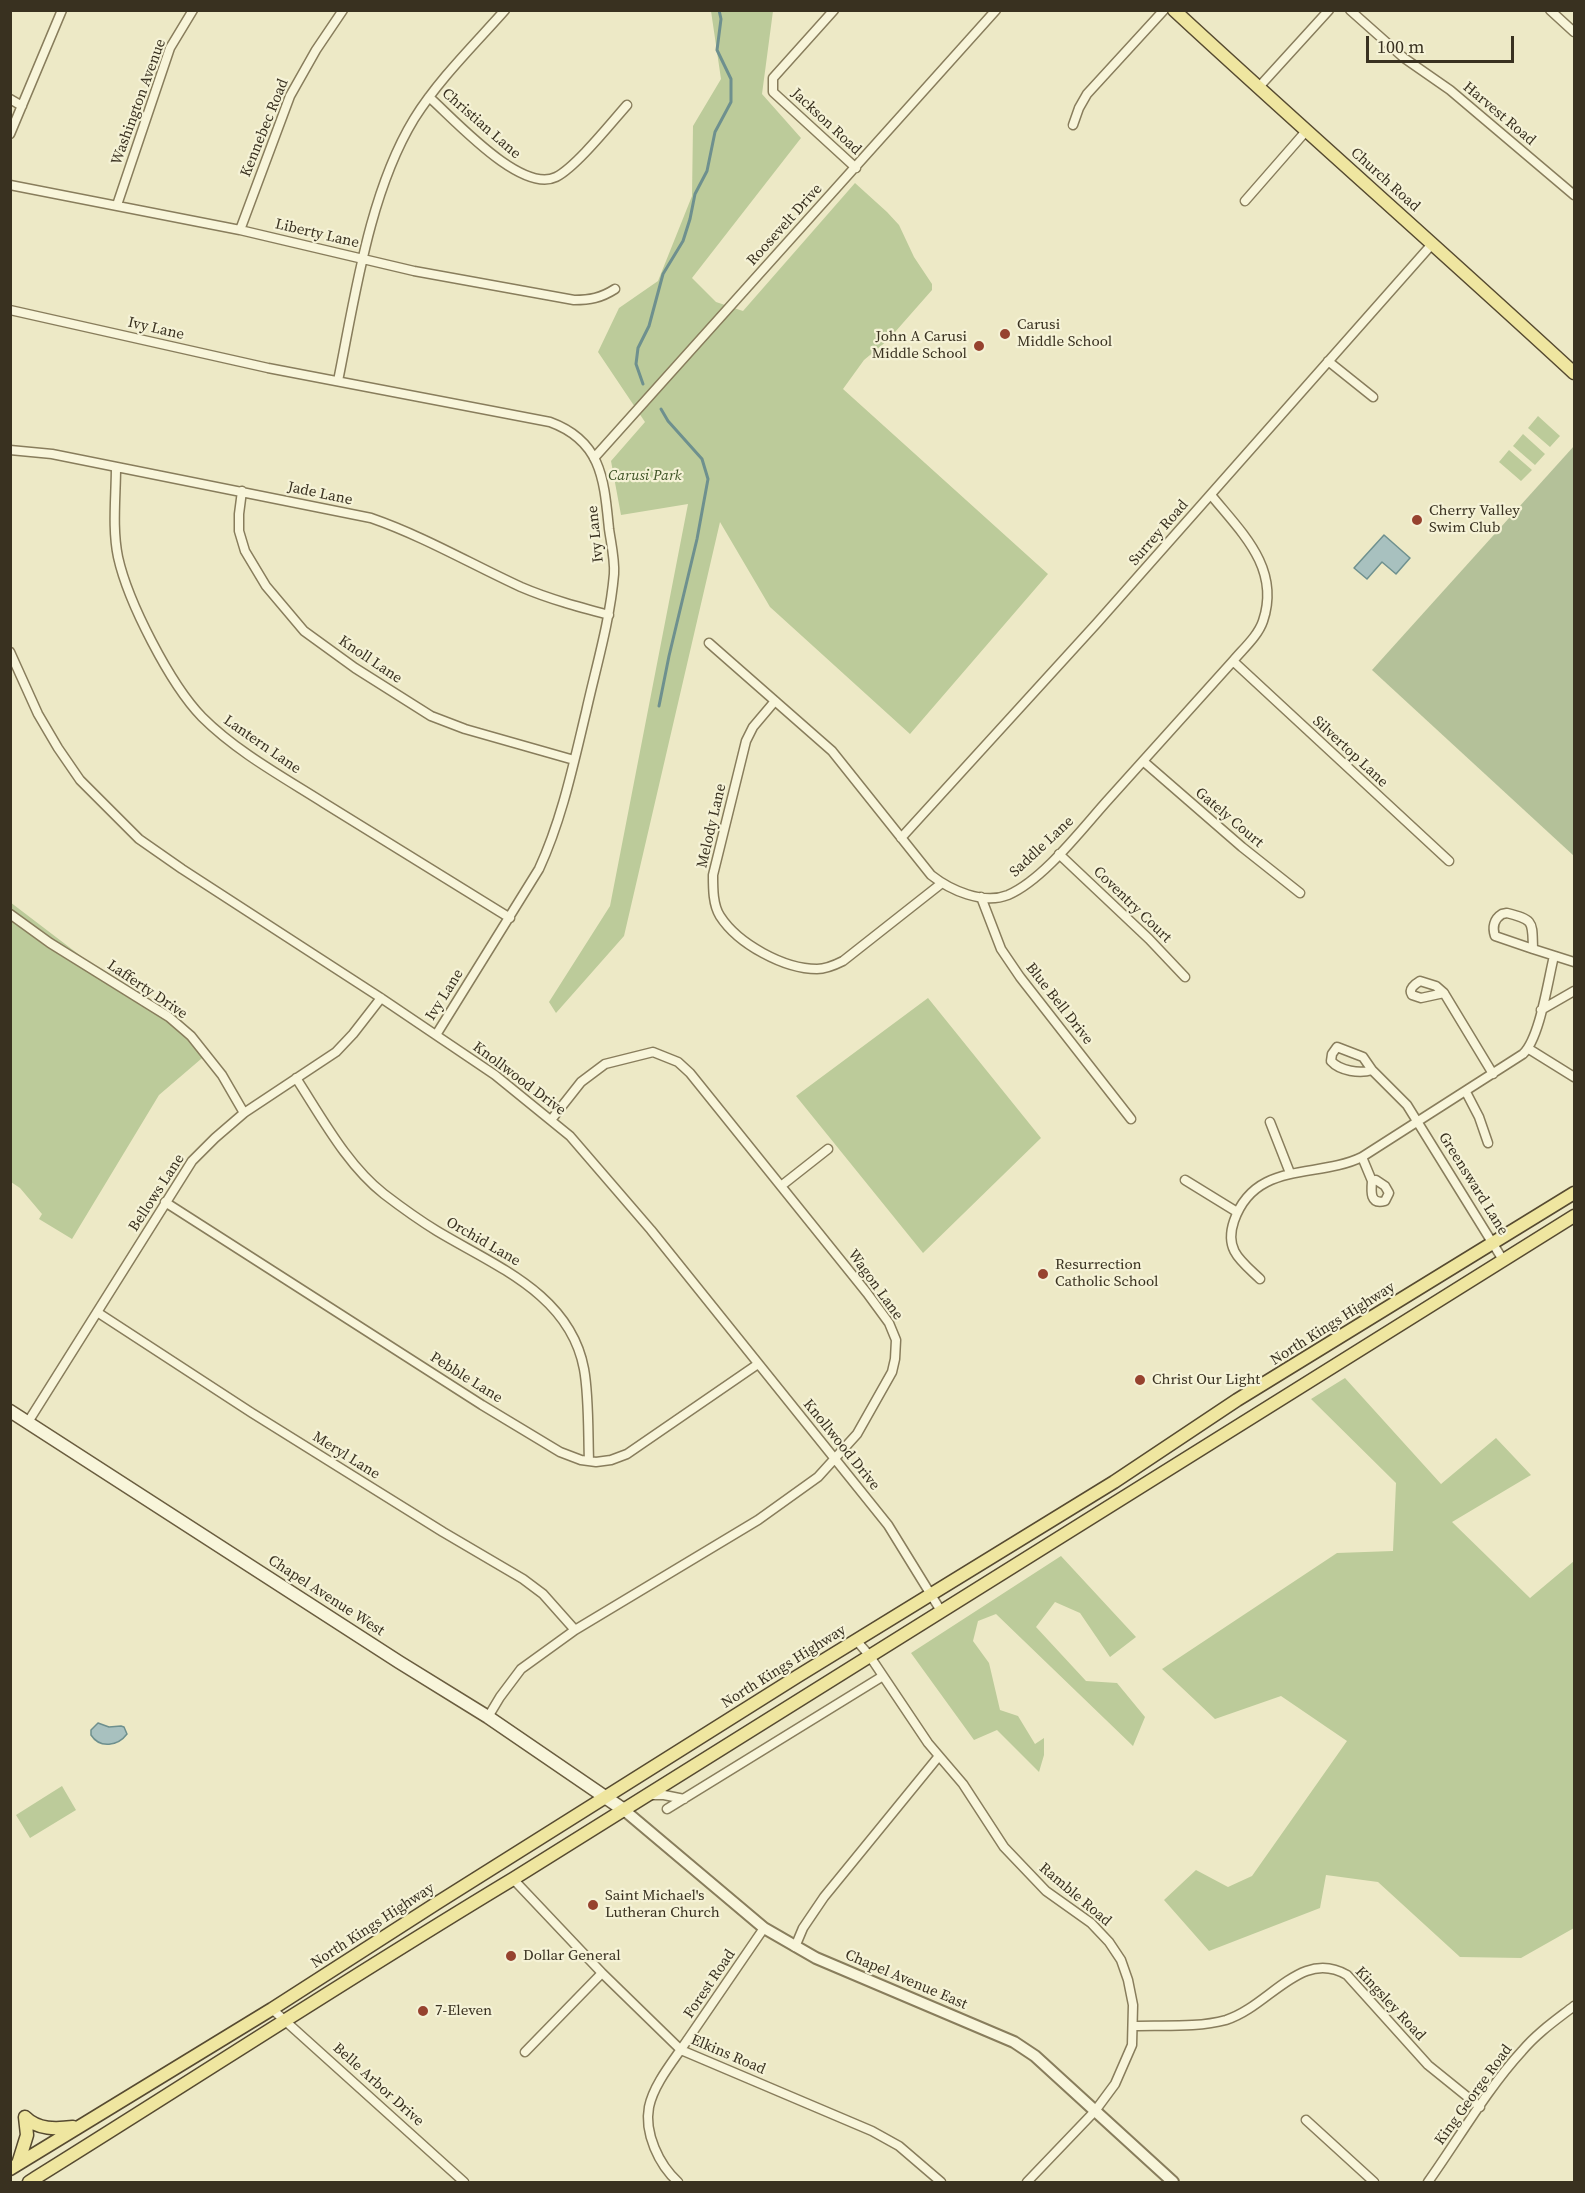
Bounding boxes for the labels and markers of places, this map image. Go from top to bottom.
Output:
place label: Carusi Middle School [1017,316,1112,351]
marker: Carusi Middle School [998,327,1012,341]
place label: John A Carusi Middle School [872,328,967,363]
marker: John A Carusi Middle School [972,339,986,353]
place label: Cherry Valley Swim Club [1429,502,1520,537]
marker: Cherry Valley Swim Club [1410,513,1424,527]
place label: Resurrection Catholic School [1055,1256,1158,1291]
marker: Resurrection Catholic School [1036,1267,1050,1281]
place label: Christ Our Light [1152,1371,1260,1389]
marker: Christ Our Light [1133,1373,1147,1387]
place label: Saint Michael's Lutheran Church [605,1887,720,1922]
marker: Saint Michael's Lutheran Church [586,1898,600,1912]
place label: Dollar General [523,1947,621,1965]
marker: Dollar General [504,1949,518,1963]
place label: 7-Eleven [435,2002,492,2020]
marker: 7-Eleven [416,2004,430,2018]

